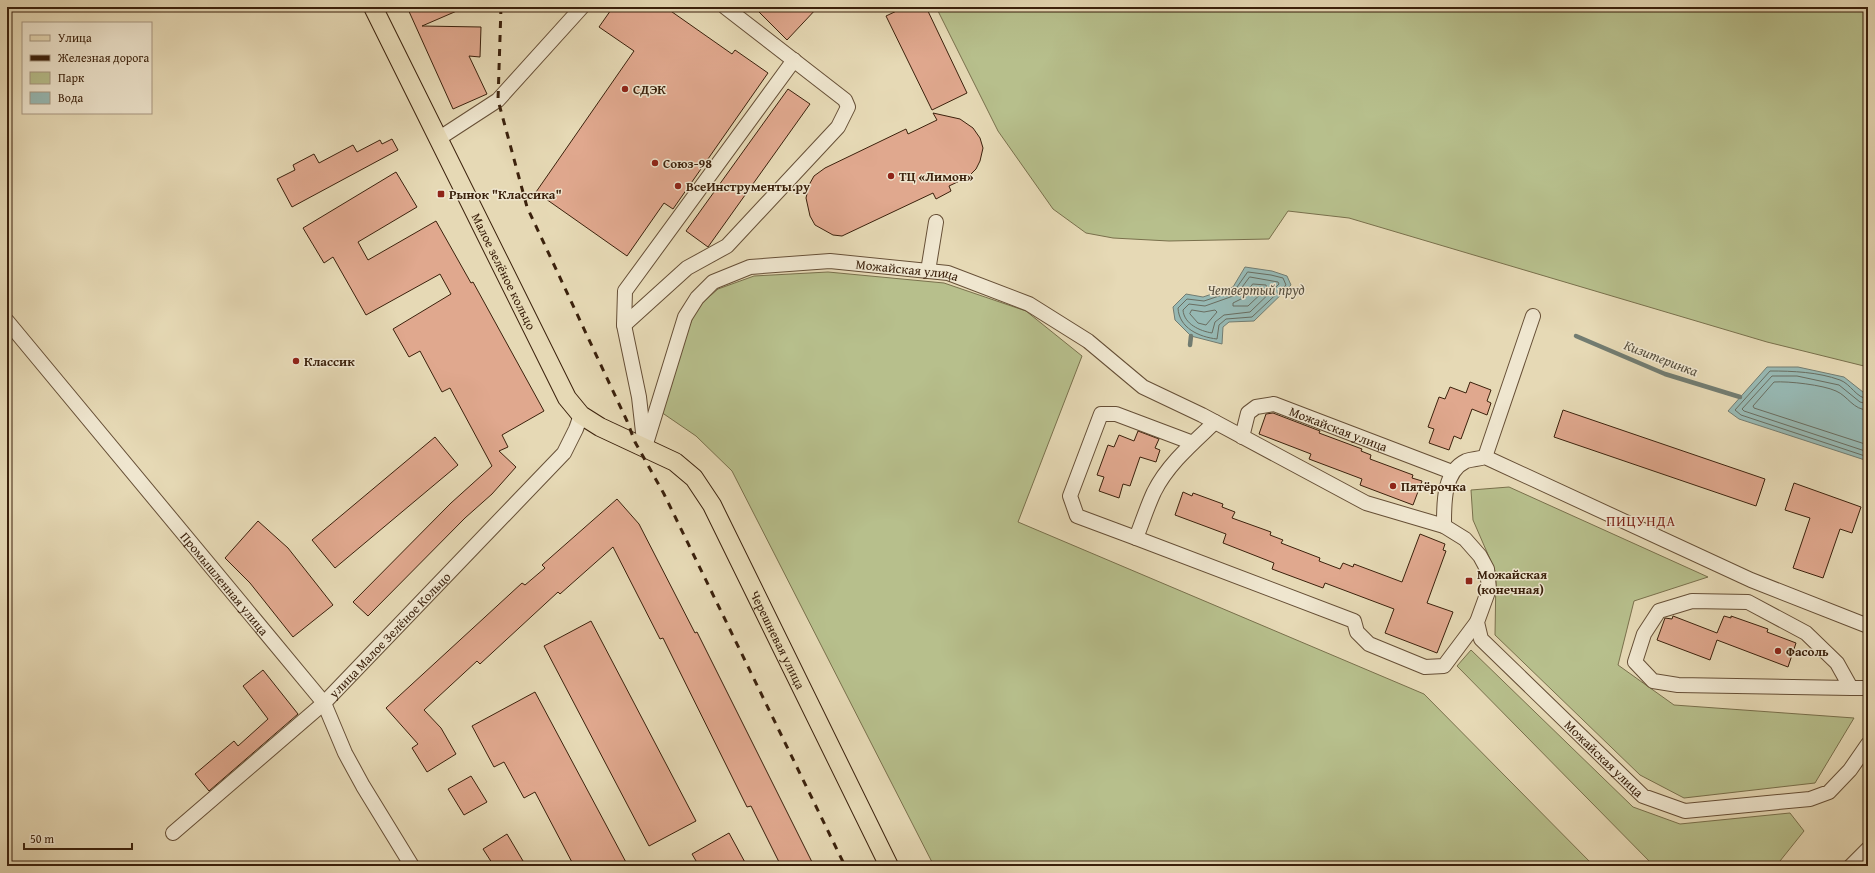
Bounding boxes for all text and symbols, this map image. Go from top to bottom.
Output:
legend [22,22,152,114]
text: Улица [58,29,92,46]
text: Железная дорога [57,49,149,66]
text: Парк [58,69,85,86]
place label: СДЭК [633,80,666,99]
marker: СДЭК [620,84,630,94]
text: Вода [58,89,83,106]
place label: Союз-98 [663,154,712,173]
marker: Союз-98 [650,158,660,168]
place label: ТЦ «Лимон» [899,167,974,186]
marker: ТЦ «Лимон» [886,171,896,181]
place label: ВсеИнструменты.ру [686,177,810,196]
marker: ВсеИнструменты.ру [673,181,683,191]
place label: Рынок "Классика" [449,185,562,204]
marker: Рынок "Классика" [436,189,446,199]
street label: Малое зелёное кольцо [467,210,541,333]
street label: Можайская улица [855,255,962,287]
water label: Четвертый пруд [1207,280,1305,300]
water label: Кизитеринка [1621,335,1701,381]
place label: Классик [304,352,355,371]
marker: Классик [291,356,301,366]
street label: Можайская улица [1286,402,1391,457]
place label: Пятёрочка [1401,477,1467,496]
marker: Пятёрочка [1388,481,1398,491]
district label: ПИЦУНДА [1606,511,1676,531]
street label: Промышленная улица [176,528,274,640]
place label: Можайская (конечная) [1477,565,1547,599]
street label: улица Малое Зелёное Кольцо [324,567,455,703]
marker: Можайская (конечная) [1464,576,1474,586]
street label: Черешневая улица [745,587,810,693]
place label: Фасоль [1786,642,1829,661]
marker: Фасоль [1773,646,1783,656]
street label: Можайская улица [1560,716,1648,802]
scale bar [24,825,132,851]
text: 50 m [30,830,54,847]

